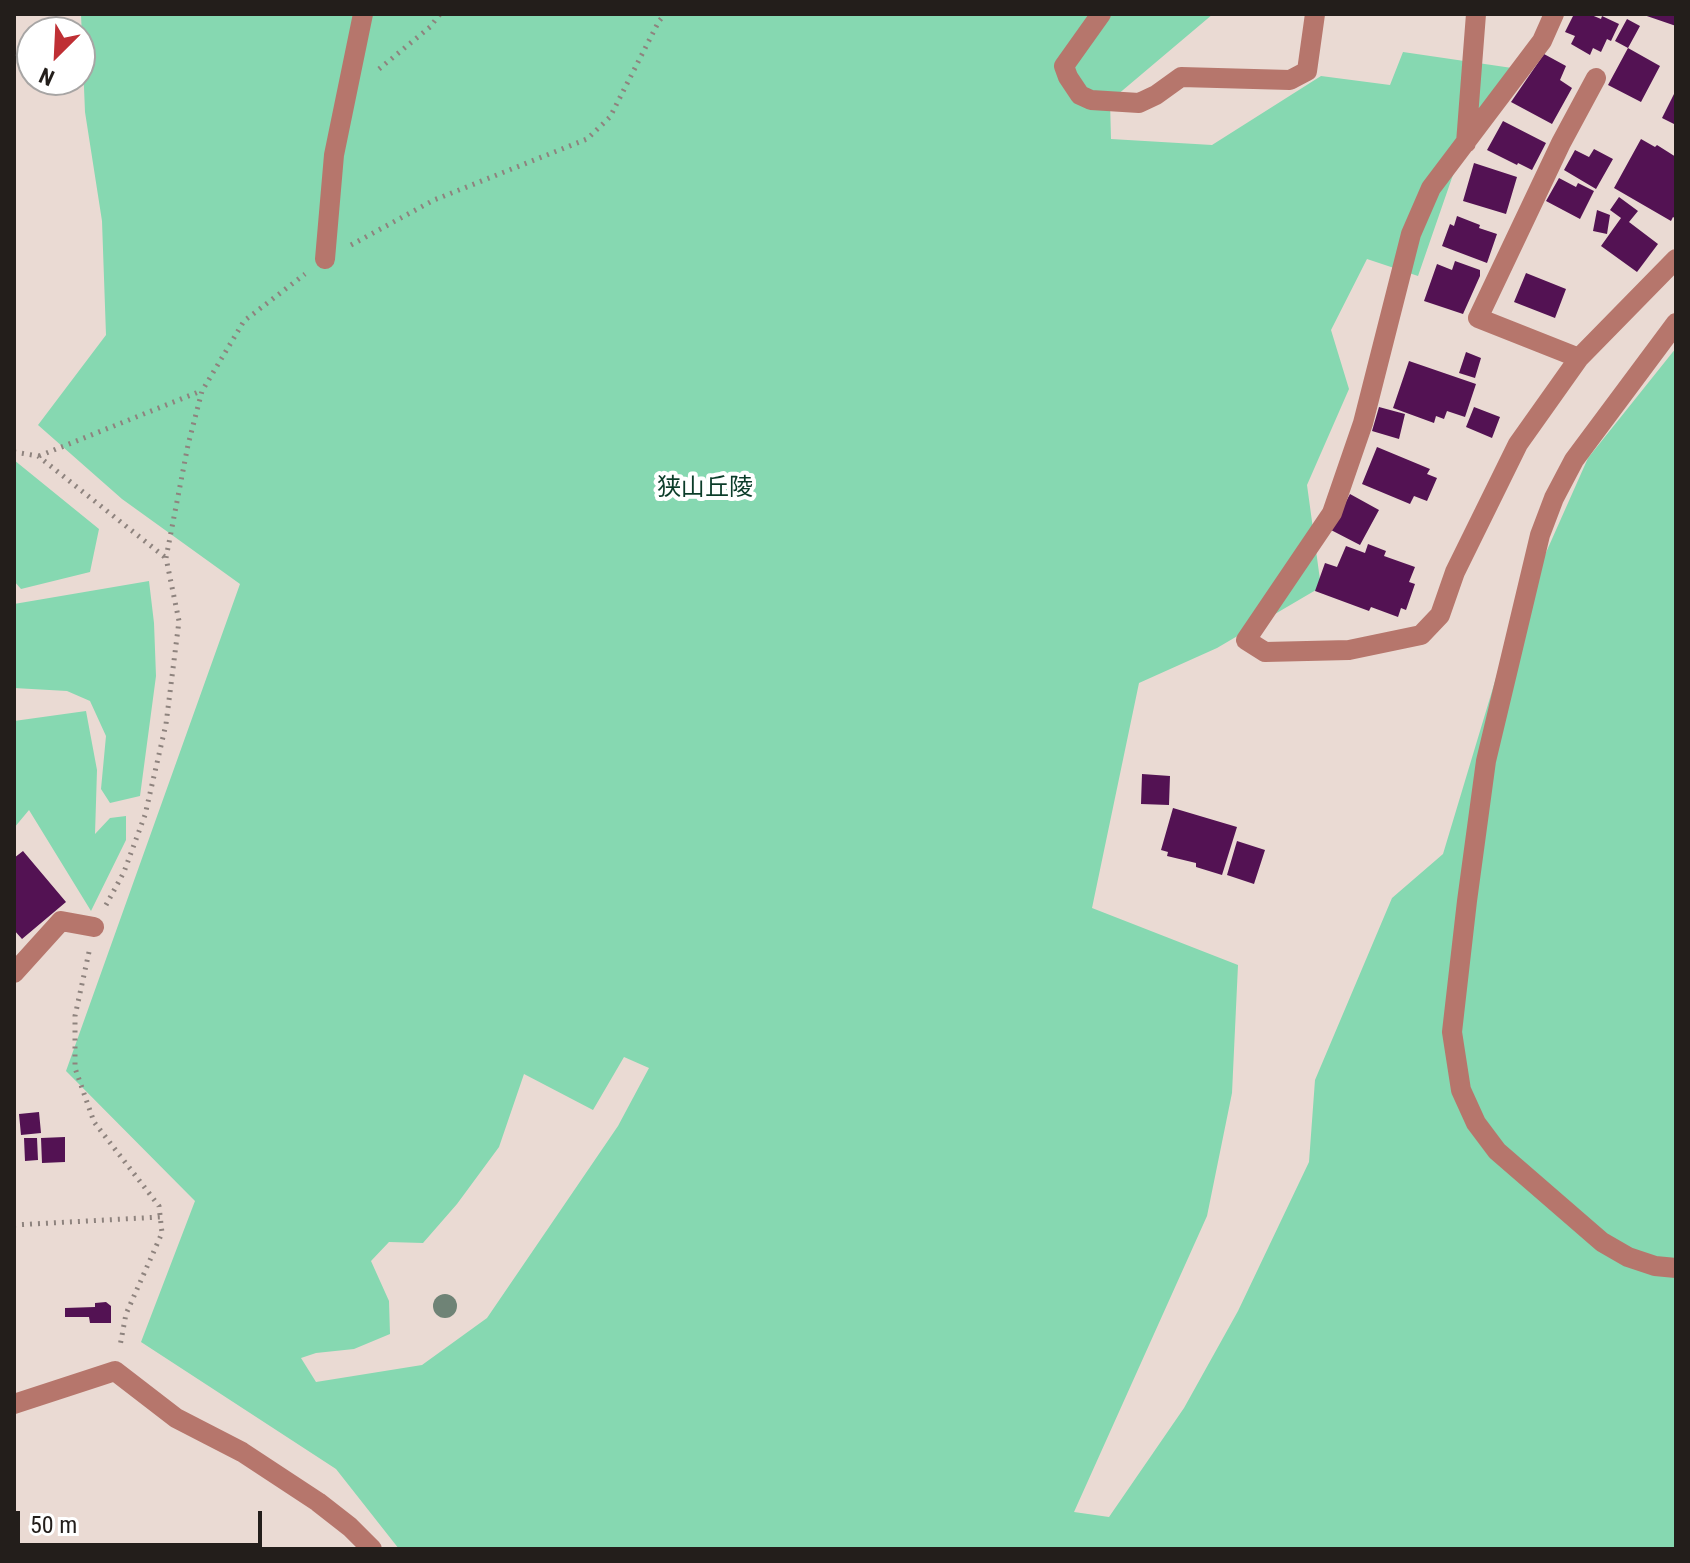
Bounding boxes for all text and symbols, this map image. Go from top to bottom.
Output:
north arrow [16,16,96,96]
text: N [36,62,58,91]
park label: 狭山丘陵 [657,475,753,503]
scale bar [20,1495,266,1545]
text: 50 m [30,1511,77,1539]

